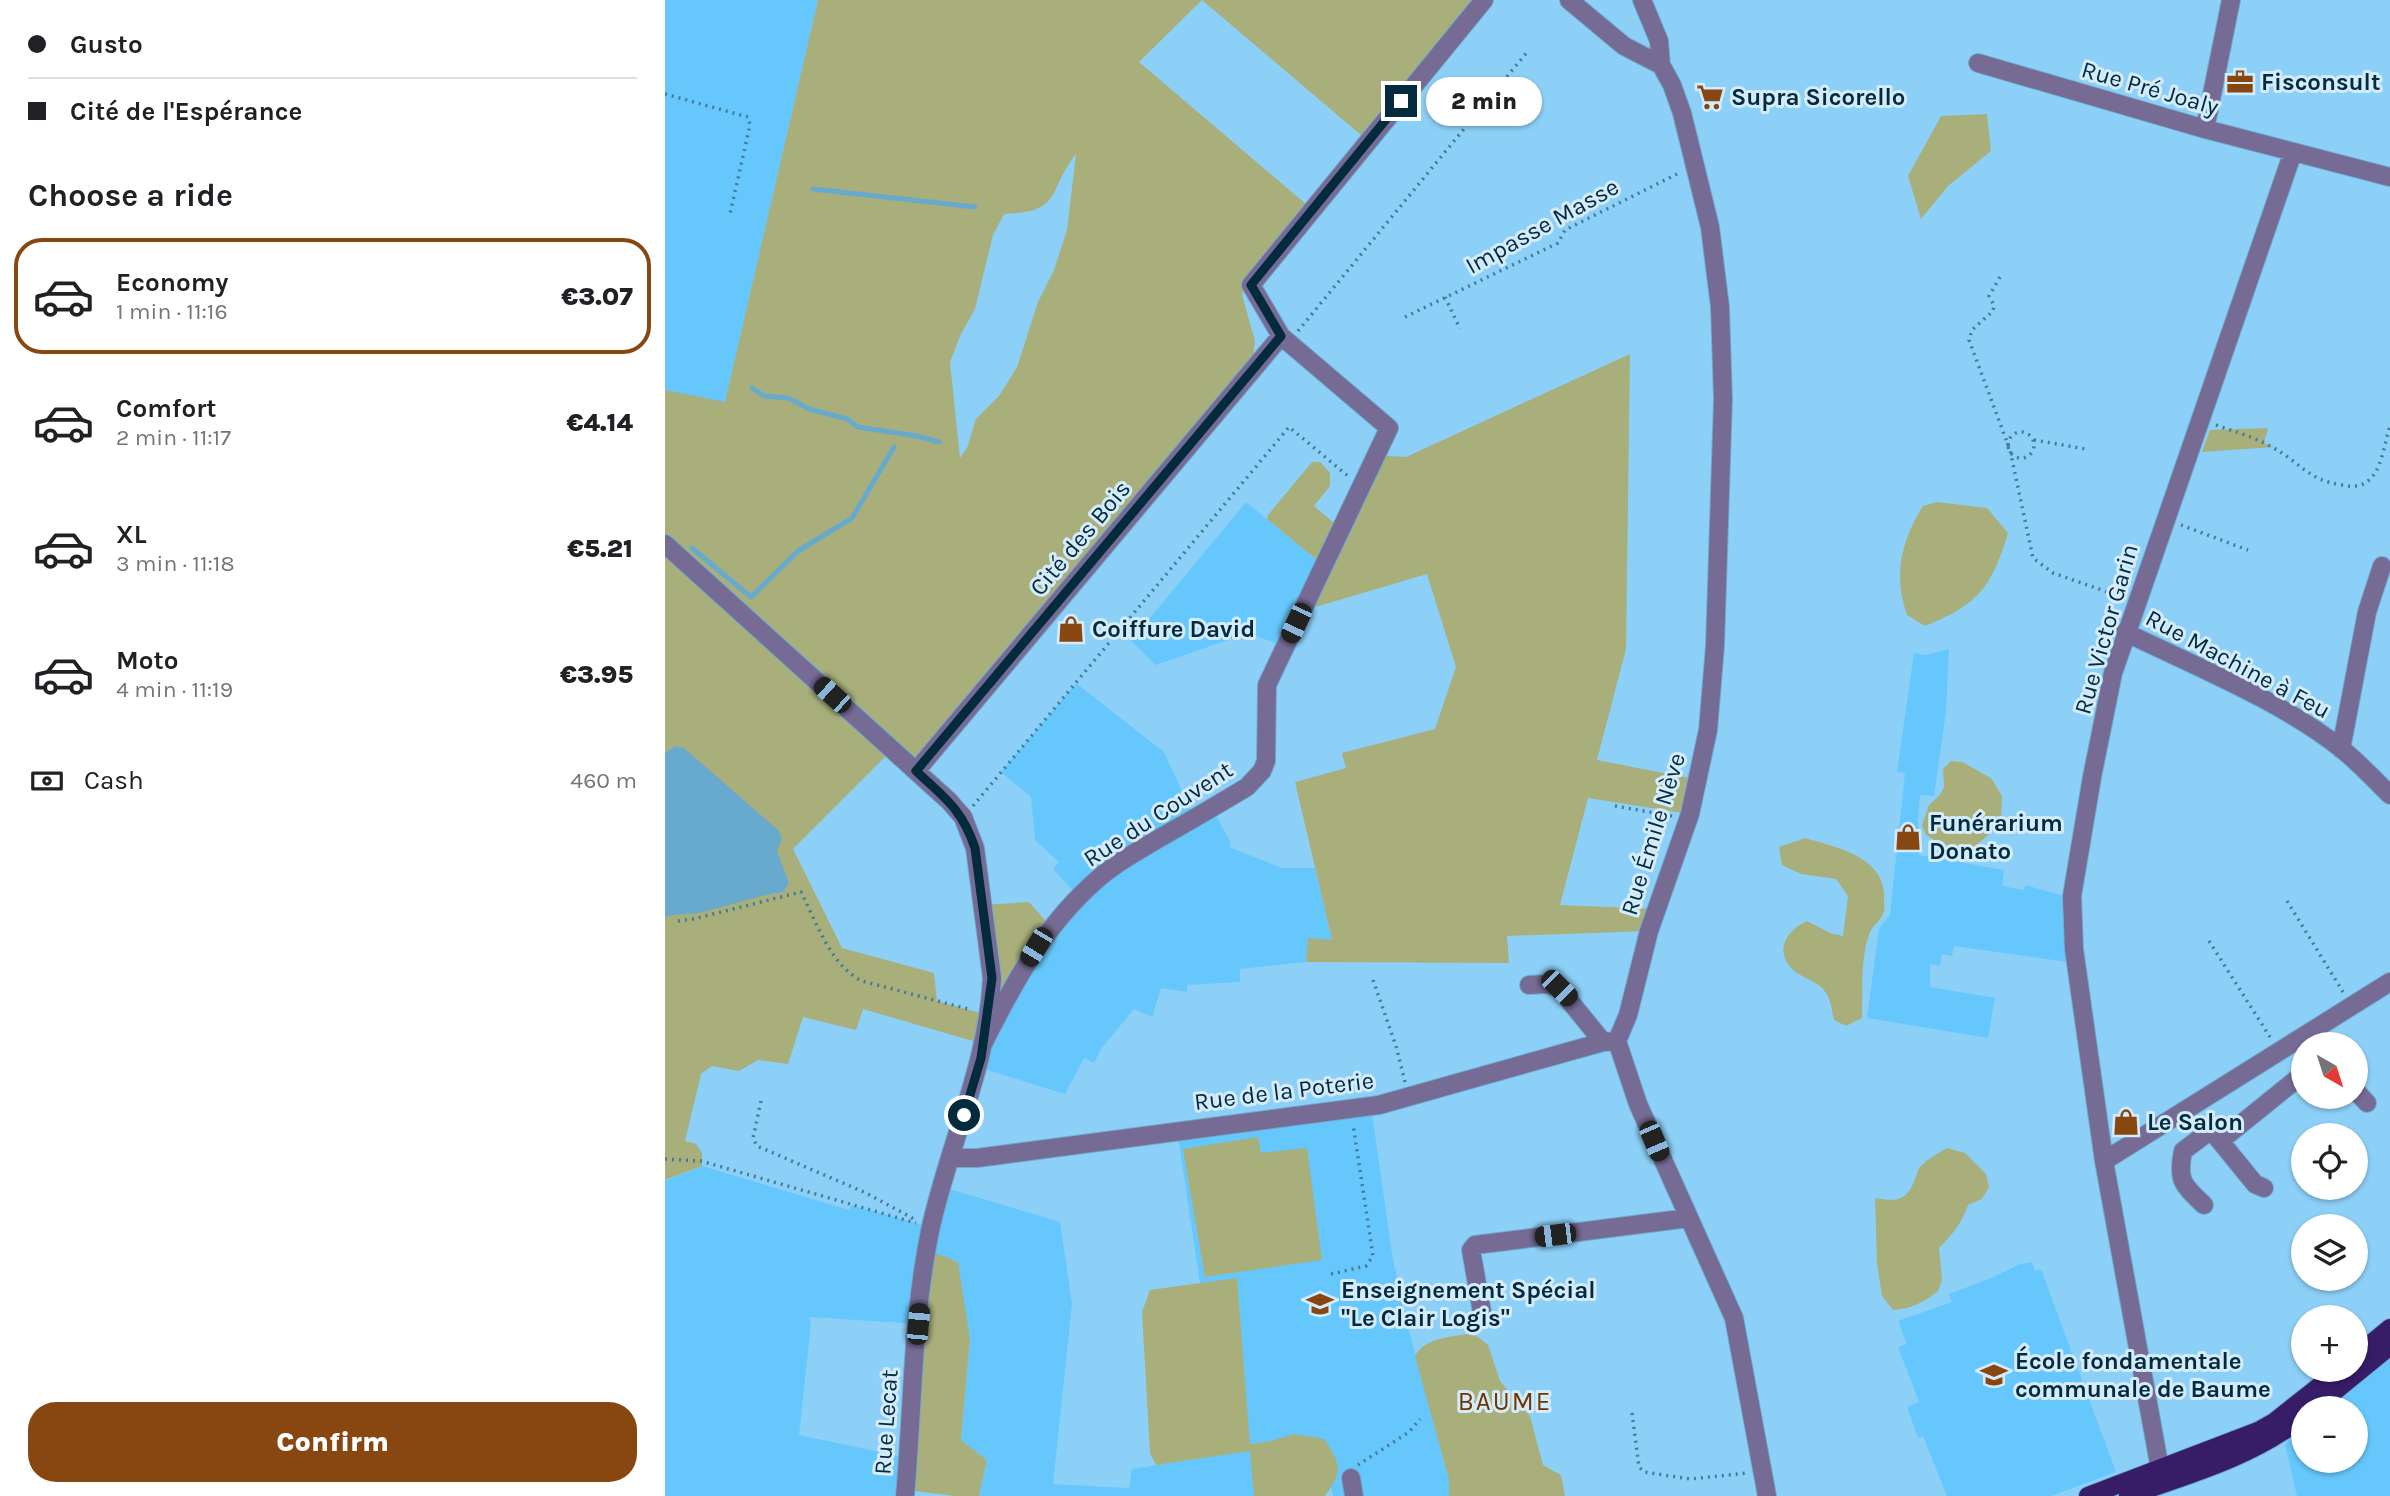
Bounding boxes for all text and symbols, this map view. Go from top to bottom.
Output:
text: Gusto [70,29,143,60]
street label: Rue Pré Joaly [2078,55,2222,121]
office icon: Fisconsult [2225,67,2255,97]
place label: Fisconsult [2261,68,2380,96]
callout: 2 min [1425,76,1541,126]
supermarket icon: Supra Sicorello [1695,82,1725,112]
place label: Supra Sicorello [1731,83,1905,111]
route end [1385,85,1417,117]
text: 2 min [1451,88,1517,115]
text: Cité de l'Espérance [70,96,302,127]
street label: Impasse Masse [1461,172,1623,280]
text: Choose a ride [28,177,233,214]
icon: car [32,265,95,328]
text: Economy [116,267,228,298]
text: €3.07 [561,281,633,312]
text: 1 min · 11:16 [116,298,228,325]
icon: car [32,391,95,454]
text: Comfort [116,393,217,424]
text: €4.14 [566,407,633,438]
text: 2 min · 11:17 [116,424,231,451]
street label: Cité des Bois [1024,475,1136,601]
icon: car [32,517,95,580]
text: XL [116,519,147,550]
text: €5.21 [567,533,633,564]
street label: Rue Victor Garin [2068,541,2144,717]
text: 3 min · 11:18 [116,550,235,577]
car [1278,600,1315,646]
street label: Rue Machine à Feu [2141,604,2335,724]
shop icon: Coiffure David [1056,614,1086,644]
place label: Coiffure David [1092,615,1255,643]
icon: car [32,643,95,706]
text: Moto [116,645,178,676]
text: €3.95 [560,659,633,690]
car [810,673,855,717]
text: 4 min · 11:19 [116,676,233,703]
street label: Rue Émile Nève [1614,749,1691,919]
street label: Rue du Couvent [1078,755,1238,873]
icon: cash [28,762,66,800]
text: Cash [84,765,144,796]
text: 460 m [570,767,637,794]
place label: Funérarium Donato [1929,809,2063,865]
shop icon: Funérarium Donato [1893,822,1923,852]
car [1017,924,1056,970]
car [1537,966,1582,1010]
north arrow [2291,1032,2368,1110]
map controls [2291,1032,2368,1473]
street label: Rue de la Poterie [1192,1066,1376,1116]
route start [948,1099,980,1131]
shop icon: Le Salon [2111,1107,2141,1137]
place label: Le Salon [2147,1108,2243,1136]
car [1637,1118,1672,1164]
button: locate [2291,1123,2368,1200]
button: layers [2291,1214,2368,1291]
car [1533,1222,1578,1248]
place label: Enseignement Spécial "Le Clair Logis" [1341,1276,1596,1332]
school or university icon: Enseignement Spécial "Le Clair Logis" [1305,1289,1335,1319]
car [906,1302,931,1346]
button: + [2291,1305,2368,1382]
place label: École fondamentale communale de Baume [2015,1345,2271,1403]
school or university icon: École fondamentale communale de Baume [1979,1360,2009,1390]
street label: Rue Lecat [868,1368,904,1476]
district label: BAUME [1458,1386,1552,1417]
button: − [2291,1396,2368,1473]
button: Confirm [28,1402,637,1482]

